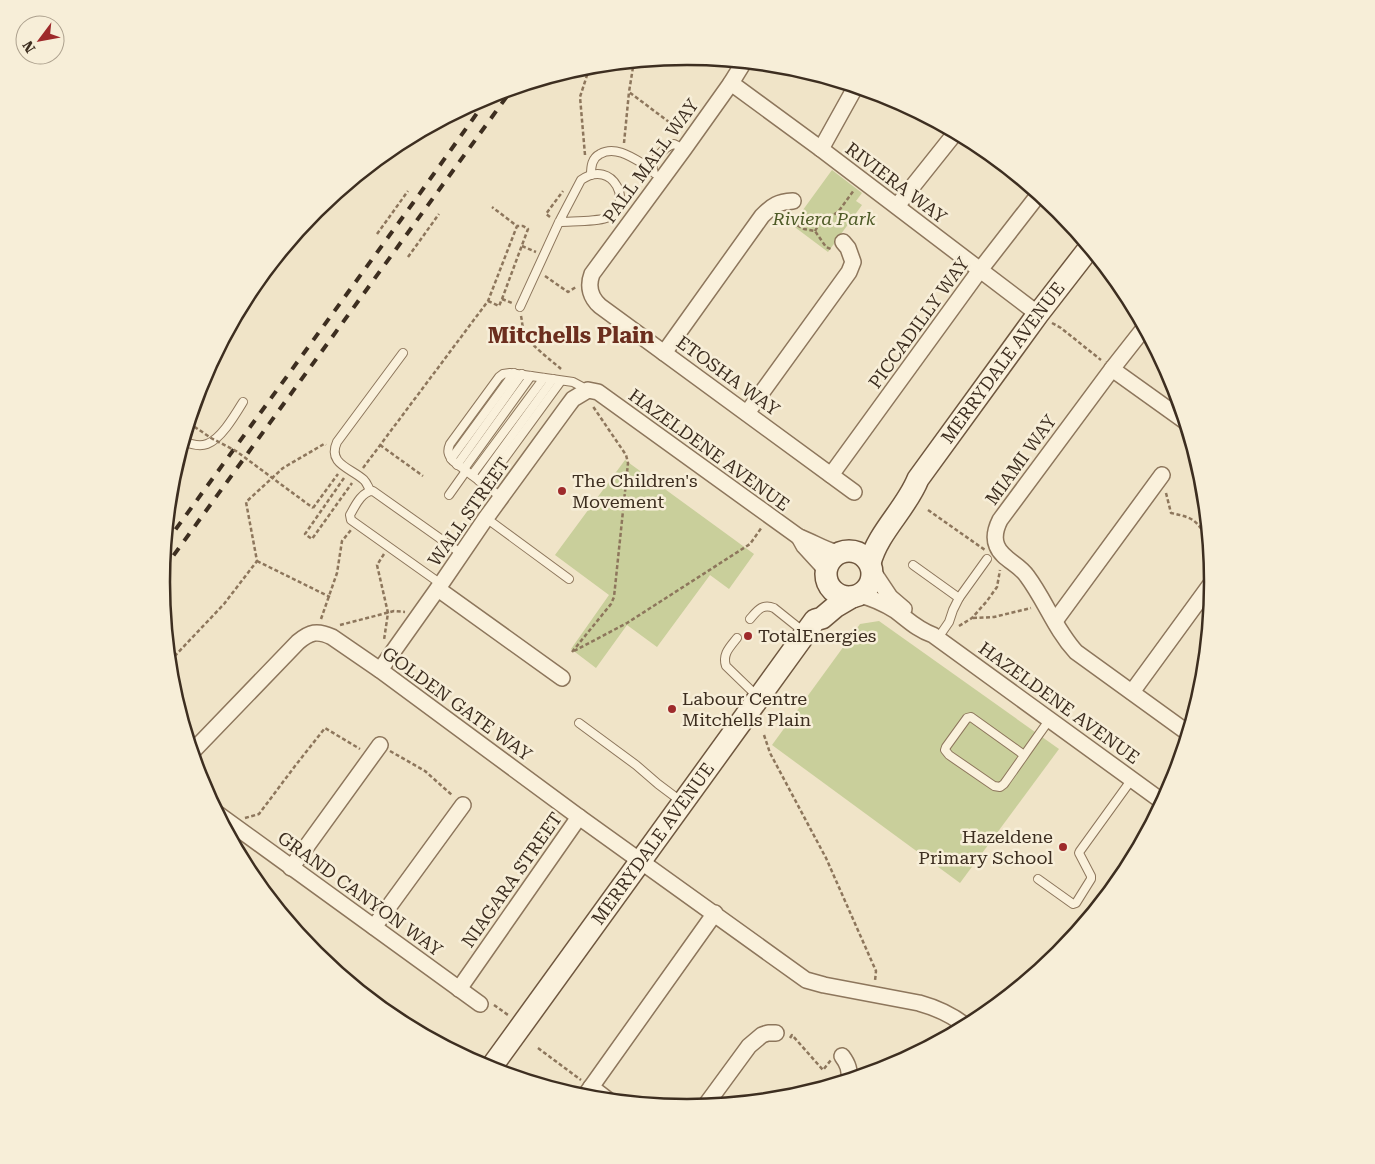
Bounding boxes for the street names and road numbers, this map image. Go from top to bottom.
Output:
street label: PALL MALL WAY [599,94,703,227]
street label: RIVIERA WAY [841,138,952,228]
street label: PICCADILLY WAY [864,252,974,392]
street label: MERRYDALE AVENUE [936,278,1069,447]
street label: ETOSHA WAY [673,331,784,420]
street label: HAZELDENE AVENUE [625,384,794,515]
street label: MIAMI WAY [981,410,1061,509]
street label: WALL STREET [423,453,514,570]
street label: HAZELDENE AVENUE [975,637,1144,768]
street label: GOLDEN GATE WAY [379,642,537,765]
street label: MERRYDALE AVENUE [587,758,718,929]
street label: NIAGARA STREET [457,808,566,951]
street label: GRAND CANYON WAY [274,827,447,961]

